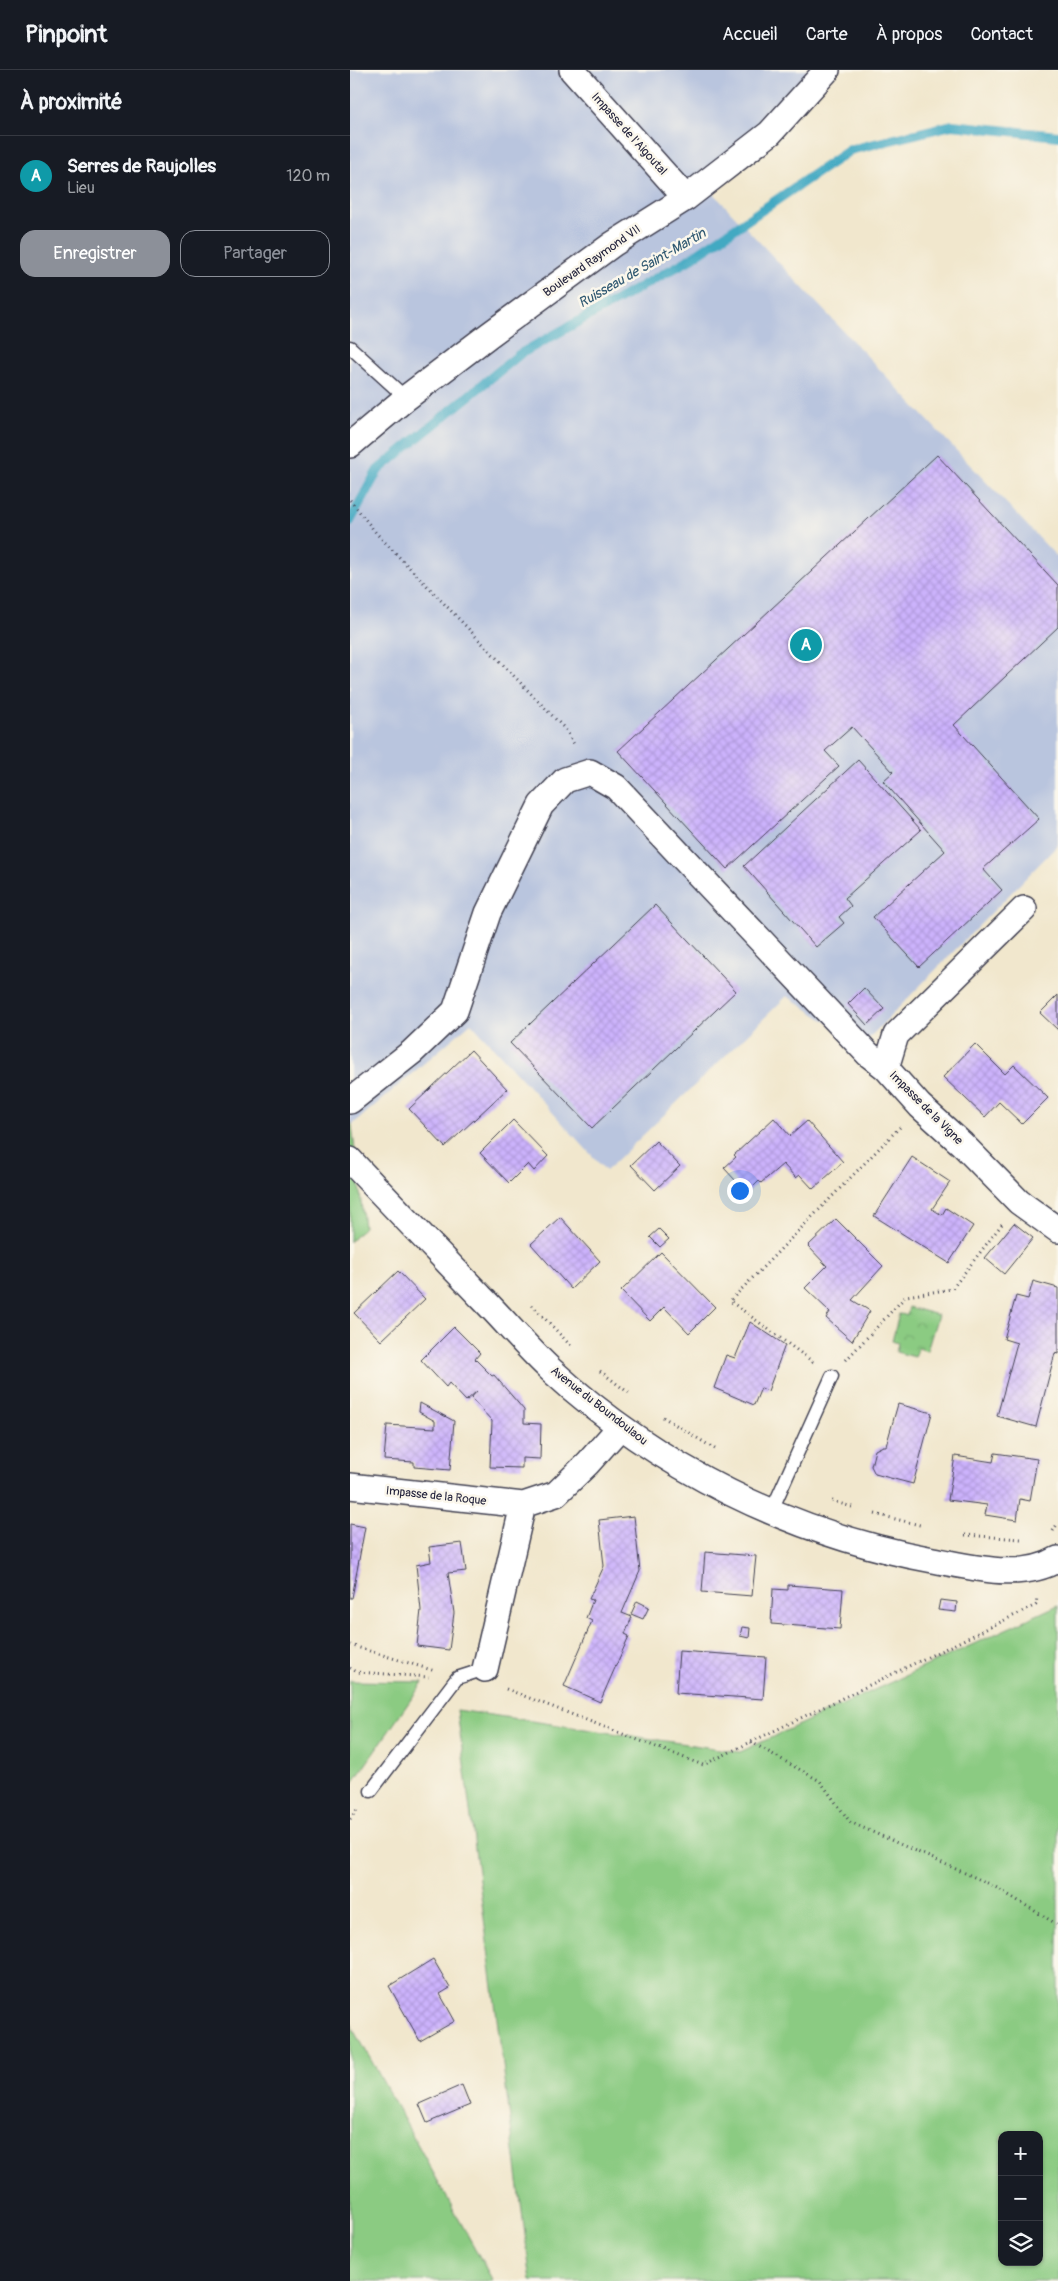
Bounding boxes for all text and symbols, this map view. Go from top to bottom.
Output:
text: Pinpoint [25,20,107,49]
text: Accueil [722,23,778,46]
text: Carte [806,23,848,46]
text: À propos [876,23,942,46]
text: Contact [970,23,1033,46]
text: À proximité [20,89,123,116]
street label: Impasse de l'Aigoutal [588,90,670,179]
text: Serres de Raujolles [67,154,216,178]
text: A [31,166,41,186]
text: 120 m [286,166,330,186]
text: Lieu [67,178,95,198]
street label: Boulevard Raymond VII [540,222,644,300]
water label: Ruisseau de Saint-Martin [575,224,710,311]
button: Enregistrer [20,230,170,277]
button: Partager [180,230,330,277]
pin: A [790,626,822,664]
street label: Impasse de la Vigne [886,1068,966,1148]
your location [727,1178,753,1204]
street label: Avenue du Boundoulaou [547,1363,651,1449]
street label: Impasse de la Roque [385,1483,487,1509]
map controls [998,2131,1043,2266]
button: + [998,2131,1043,2176]
button: − [998,2176,1043,2221]
button: layers [998,2221,1043,2266]

